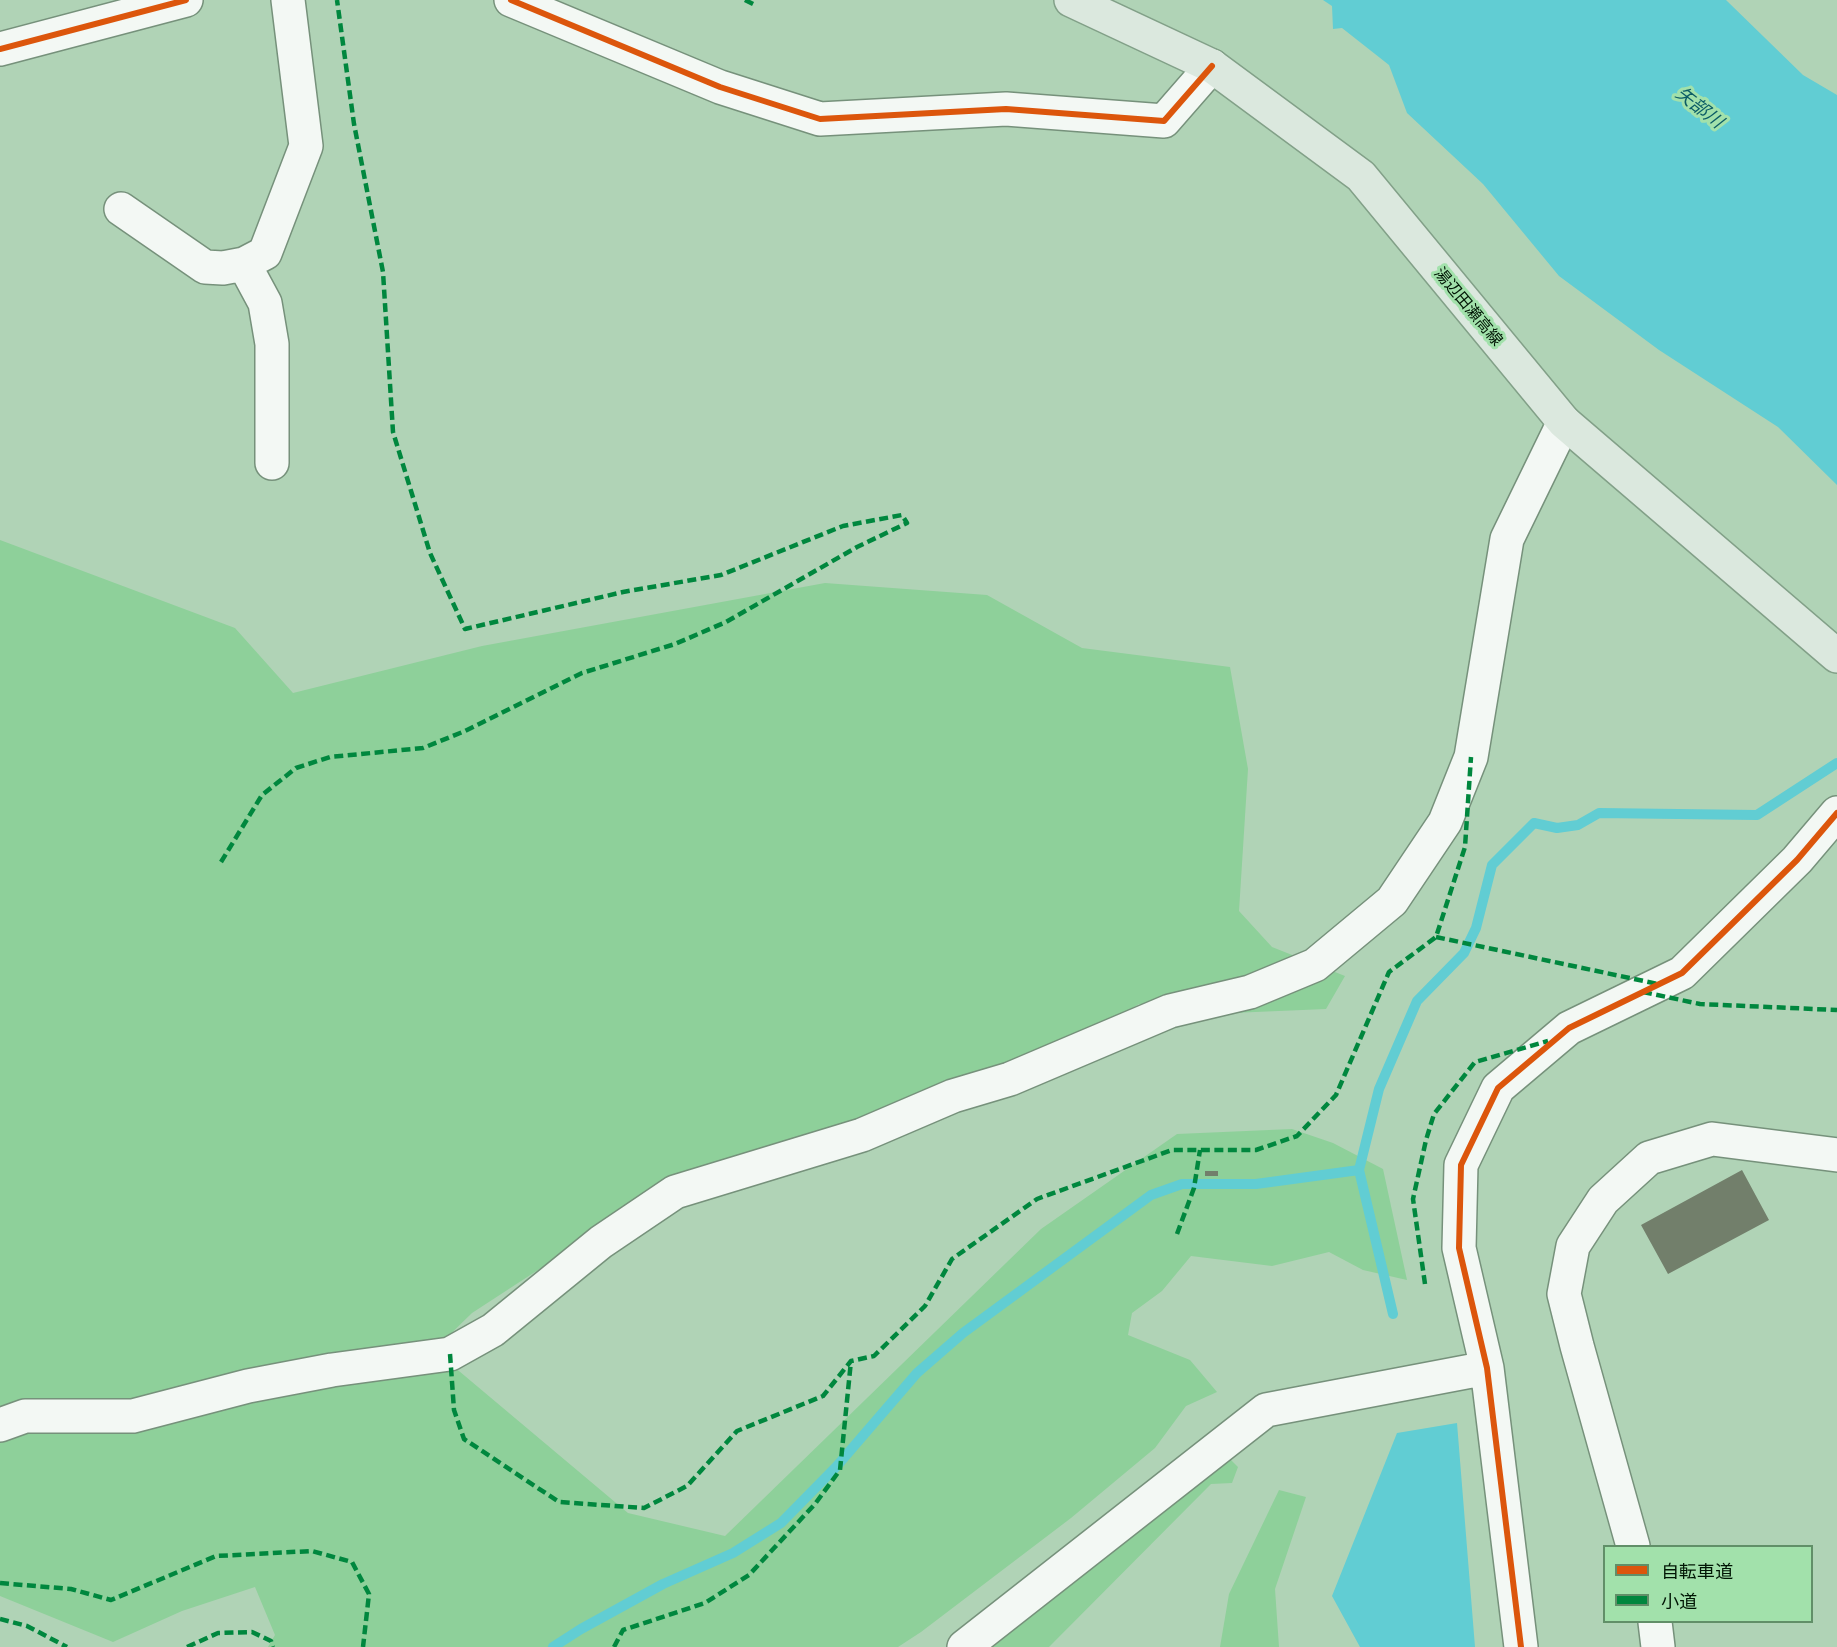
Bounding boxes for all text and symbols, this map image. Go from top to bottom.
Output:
water label: 矢部川 [1671,83,1727,133]
street label: 湯辺田瀬高線 [1430,264,1506,350]
legend [1603,1545,1813,1623]
text: 自転車道 [1661,1561,1733,1583]
text: 小道 [1661,1591,1697,1613]

